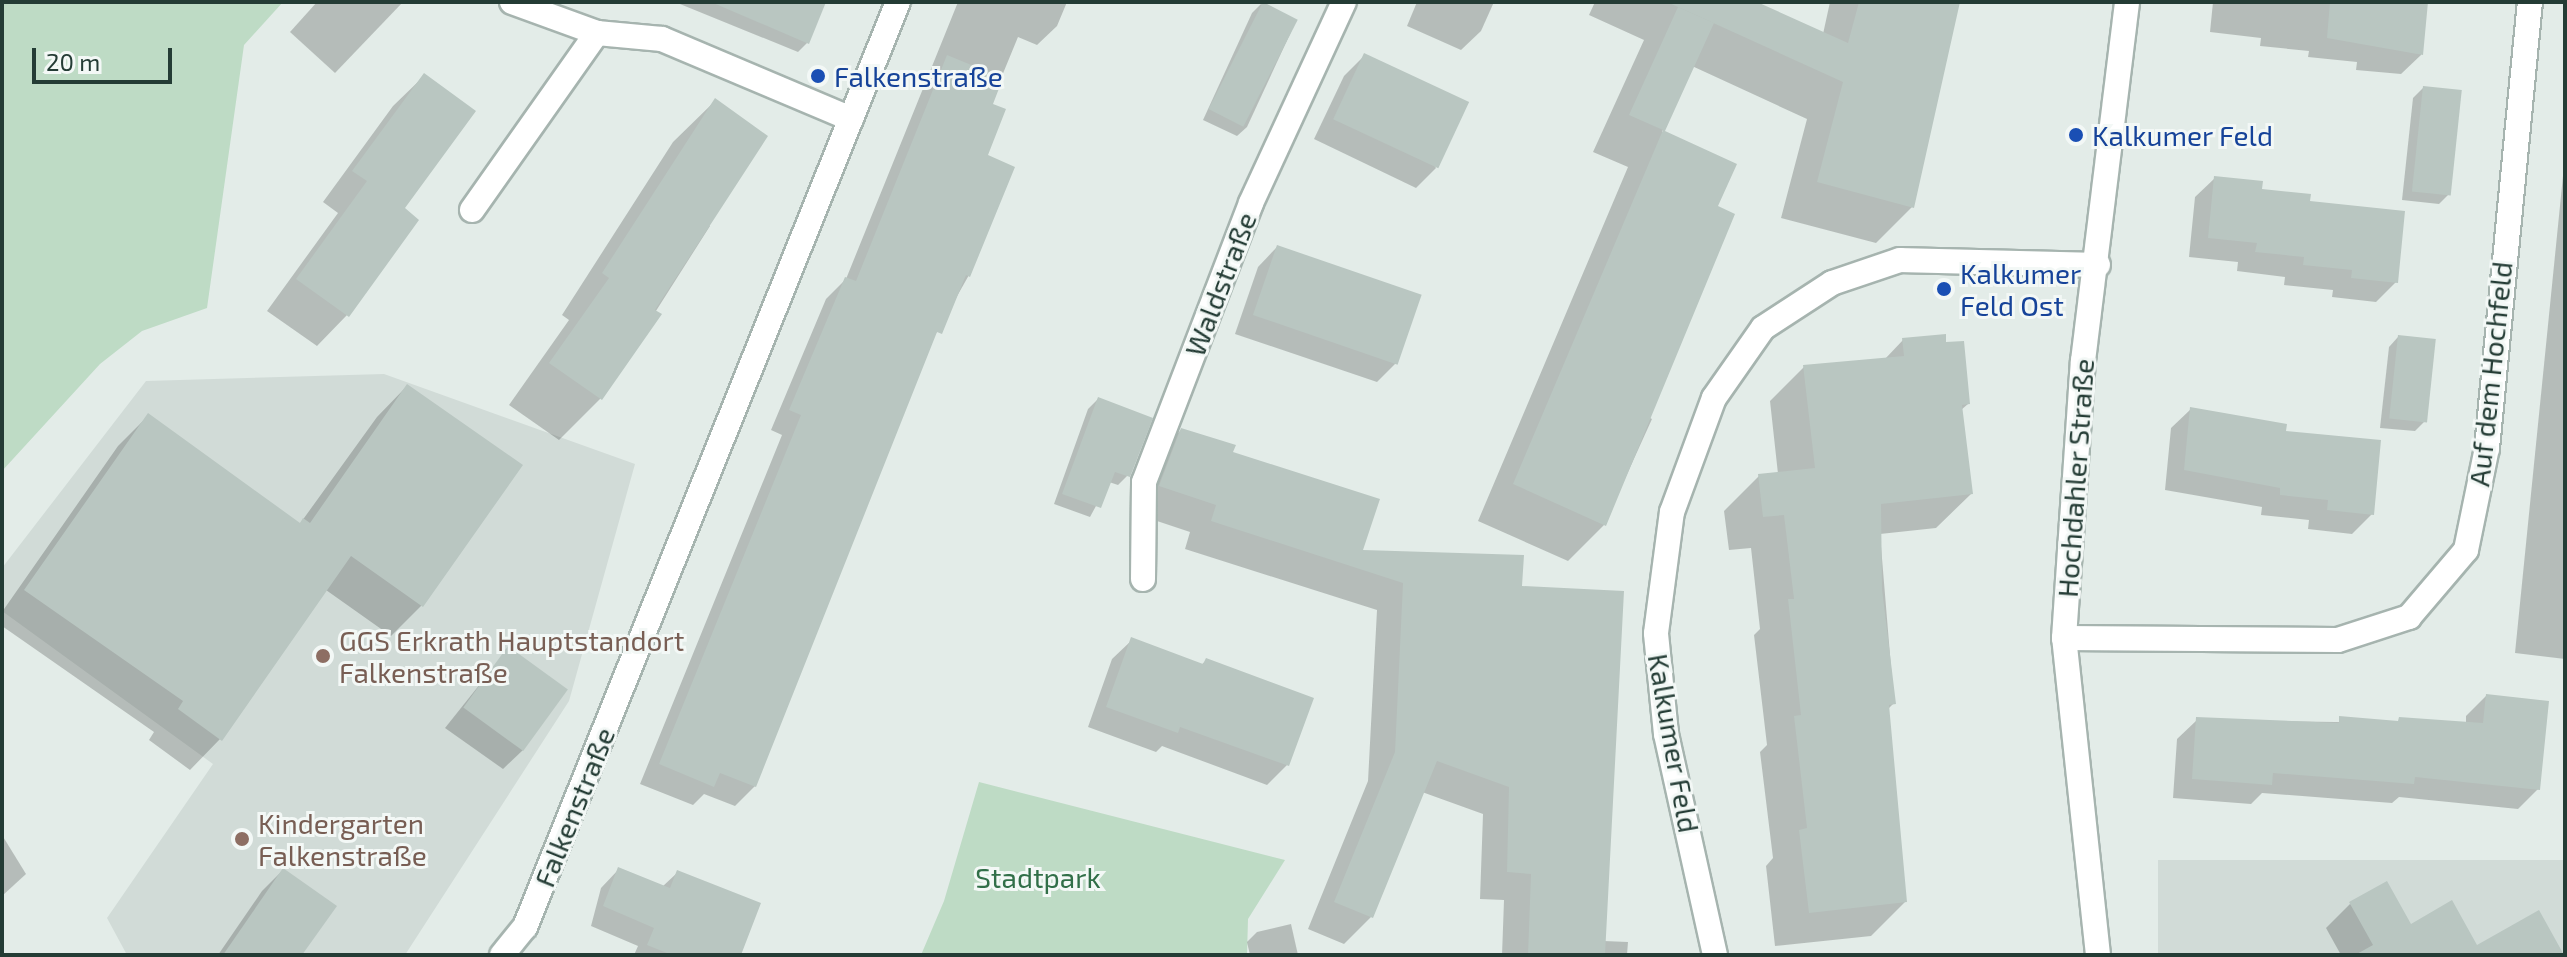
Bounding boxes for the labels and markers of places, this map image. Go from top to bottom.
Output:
place label: Falkenstraße [834,59,1003,93]
marker: Falkenstraße [809,67,827,85]
place label: Kalkumer Feld [2092,118,2274,152]
marker: Kalkumer Feld [2067,126,2085,144]
place label: Kalkumer Feld Ost [1960,256,2081,322]
marker: Kalkumer Feld Ost [1935,280,1953,298]
place label: GGS Erkrath Hauptstandort Falkenstraße [339,623,684,689]
marker: GGS Erkrath Hauptstandort Falkenstraße [314,647,332,665]
place label: Kindergarten Falkenstraße [258,806,427,872]
marker: Kindergarten Falkenstraße [233,830,251,848]

